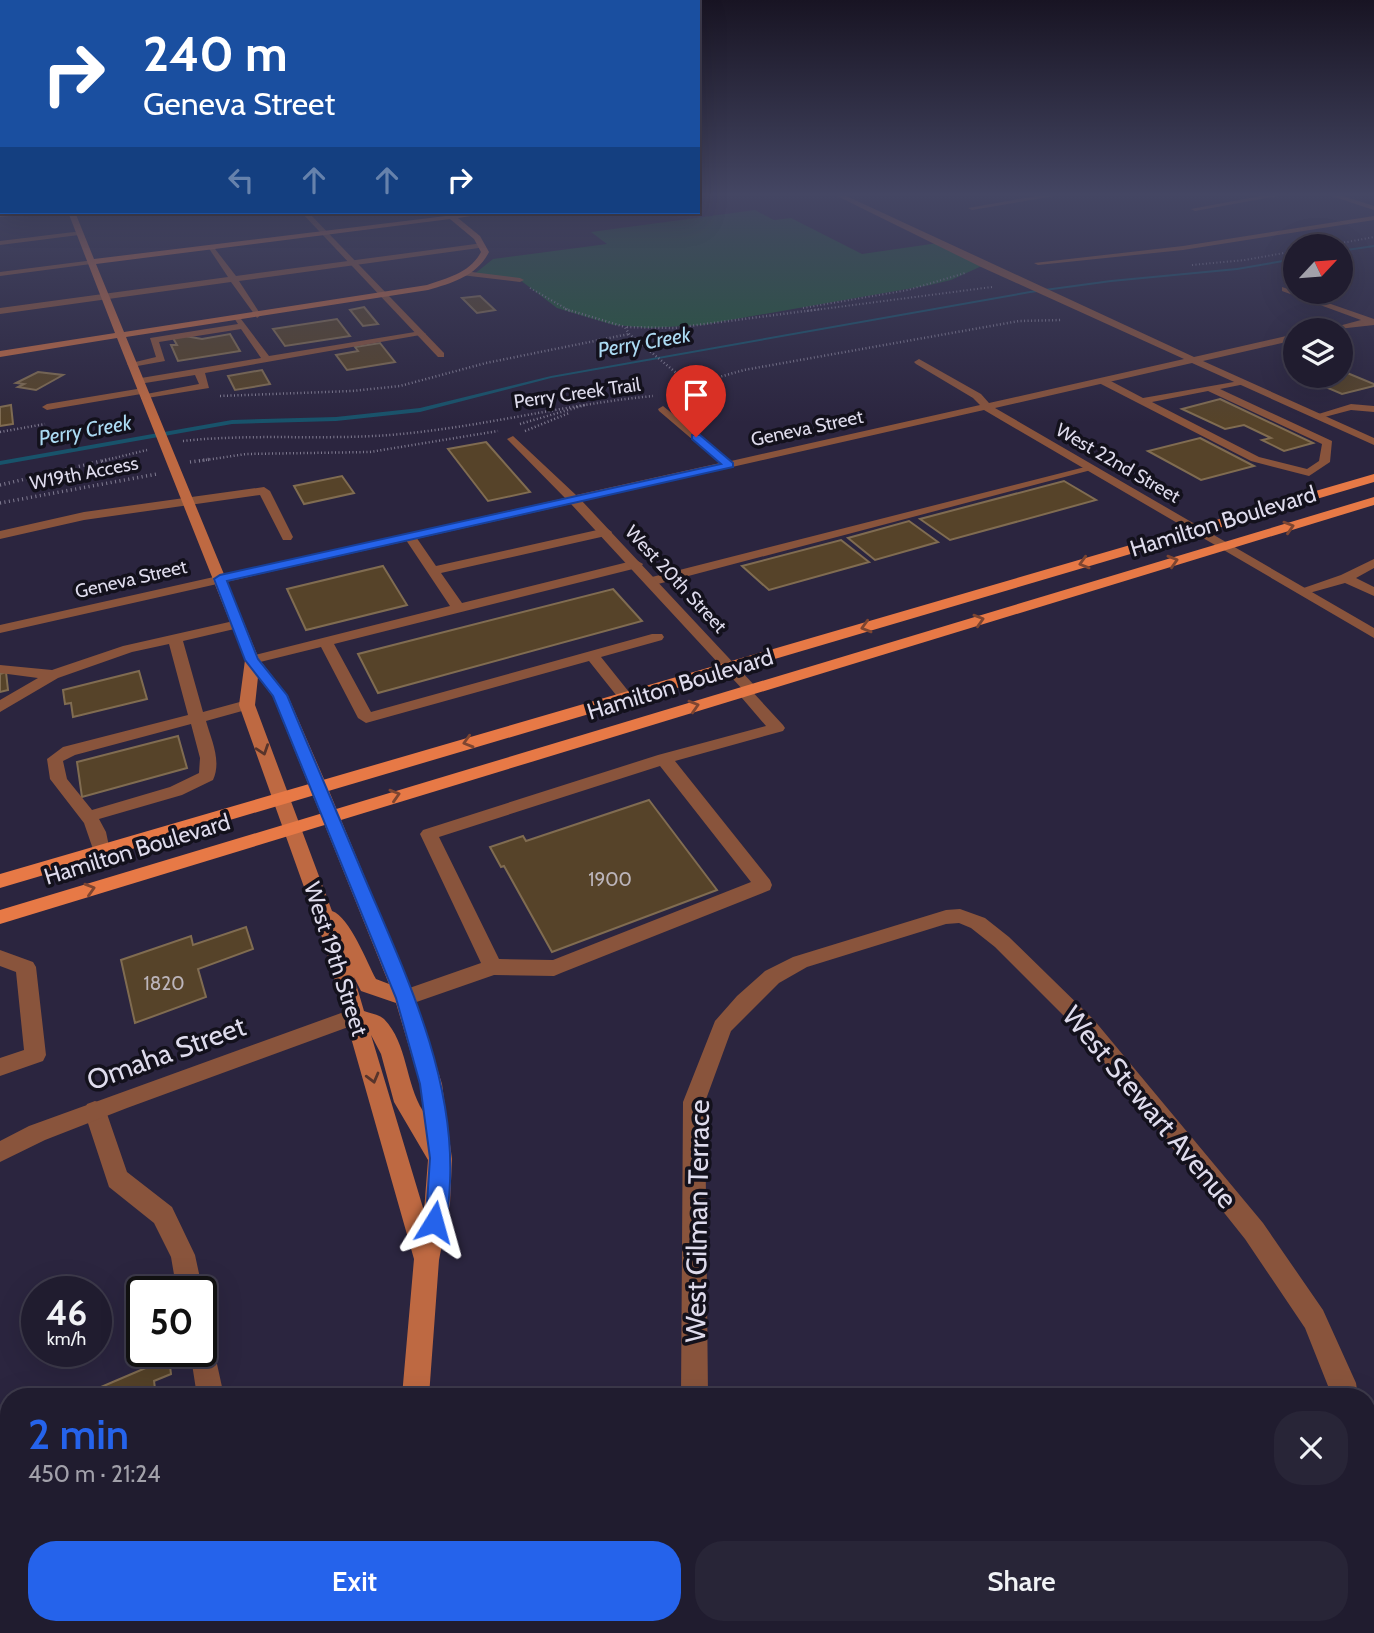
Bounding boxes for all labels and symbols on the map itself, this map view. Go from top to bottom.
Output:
north arrow [1283,234,1353,304]
water label: Perry Creek [596,321,693,362]
pin [666,365,726,437]
street label: Perry Creek Trail [512,373,642,413]
street label: Geneva Street [749,405,866,451]
water label: Perry Creek [37,409,134,450]
street label: West 22nd Street [1052,418,1185,508]
street label: W19th Access [28,451,140,495]
street label: Hamilton Boulevard [1127,479,1319,563]
street label: West 20th Street [620,520,732,638]
one-way arrow [1283,520,1295,535]
street label: Geneva Street [73,555,190,603]
one-way arrow [1079,555,1091,570]
one-way arrow [1166,555,1178,570]
one-way arrow [973,614,985,629]
one-way arrow [860,618,872,633]
street label: Hamilton Boulevard [584,642,776,726]
one-way arrow [687,699,699,714]
one-way arrow [462,734,474,749]
one-way arrow [255,743,269,756]
one-way arrow [389,789,401,804]
street label: Hamilton Boulevard [41,807,233,891]
house number: 1900 [588,868,632,891]
street label: West 19th Street [298,879,374,1040]
one-way arrow [83,883,95,898]
house number: 1820 [144,972,184,995]
street label: West Stewart Avenue [1055,999,1245,1215]
street label: Omaha Street [82,1009,250,1097]
one-way arrow [365,1071,379,1083]
street label: West Gilman Terrace [678,1099,716,1343]
position arrow [397,1185,471,1259]
speed limit sign: 50 [126,1276,217,1367]

